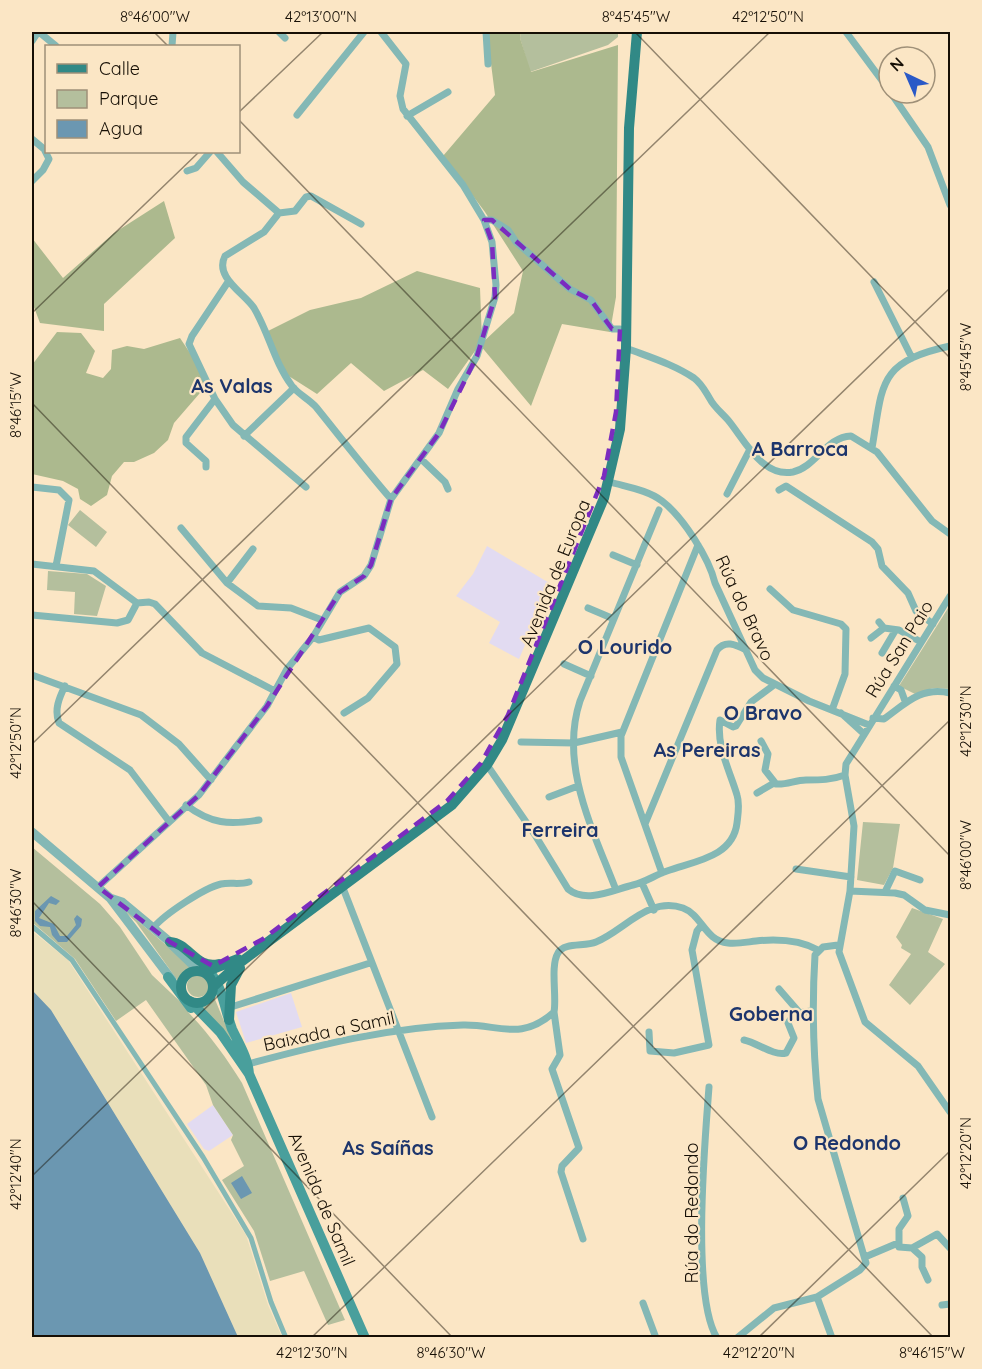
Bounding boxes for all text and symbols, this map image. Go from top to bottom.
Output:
text: 8°46'00"W [120,7,191,26]
text: 42°13'00"N [285,7,357,26]
text: 8°45'45"W [602,7,671,26]
text: 42°12'50"N [732,7,804,26]
legend [45,45,240,153]
north arrow [877,45,937,105]
text: N [885,53,908,75]
text: Calle [99,57,140,80]
text: Parque [99,87,158,110]
text: Agua [99,117,143,140]
text: 8°45'45"W [956,322,975,391]
text: 8°46'15"W [6,372,25,438]
district label: As Valas [191,373,273,398]
district label: A Barroca [752,436,848,461]
street label: Avenida de Europa [515,496,595,650]
street label: Rúa do Bravo [710,551,780,665]
street label: Rúa San Paio [860,596,938,702]
district label: O Lourido [578,634,672,659]
text: 42°12'30"N [956,685,975,757]
district label: O Bravo [724,700,802,725]
text: 42°12'50"N [6,707,25,779]
district label: As Pereiras [653,737,761,762]
district label: Ferreira [521,817,599,842]
text: 8°46'00"W [956,819,975,890]
text: 8°46'30"W [6,868,25,937]
district label: Goberna [729,1001,813,1026]
street label: Baixada a Samil [261,1006,397,1056]
text: 42°12'20"N [956,1117,975,1189]
street label: Avenida de Samil [283,1129,361,1269]
district label: O Redondo [793,1130,901,1155]
district label: As Saíñas [342,1135,434,1160]
text: 42°12'40"N [6,1138,25,1210]
street label: Rúa do Redondo [680,1143,703,1283]
text: 42°12'30"N [276,1343,348,1362]
text: 8°46'30"W [417,1343,486,1362]
text: 42°12'20"N [723,1343,795,1362]
text: 8°46'15"W [899,1343,965,1362]

